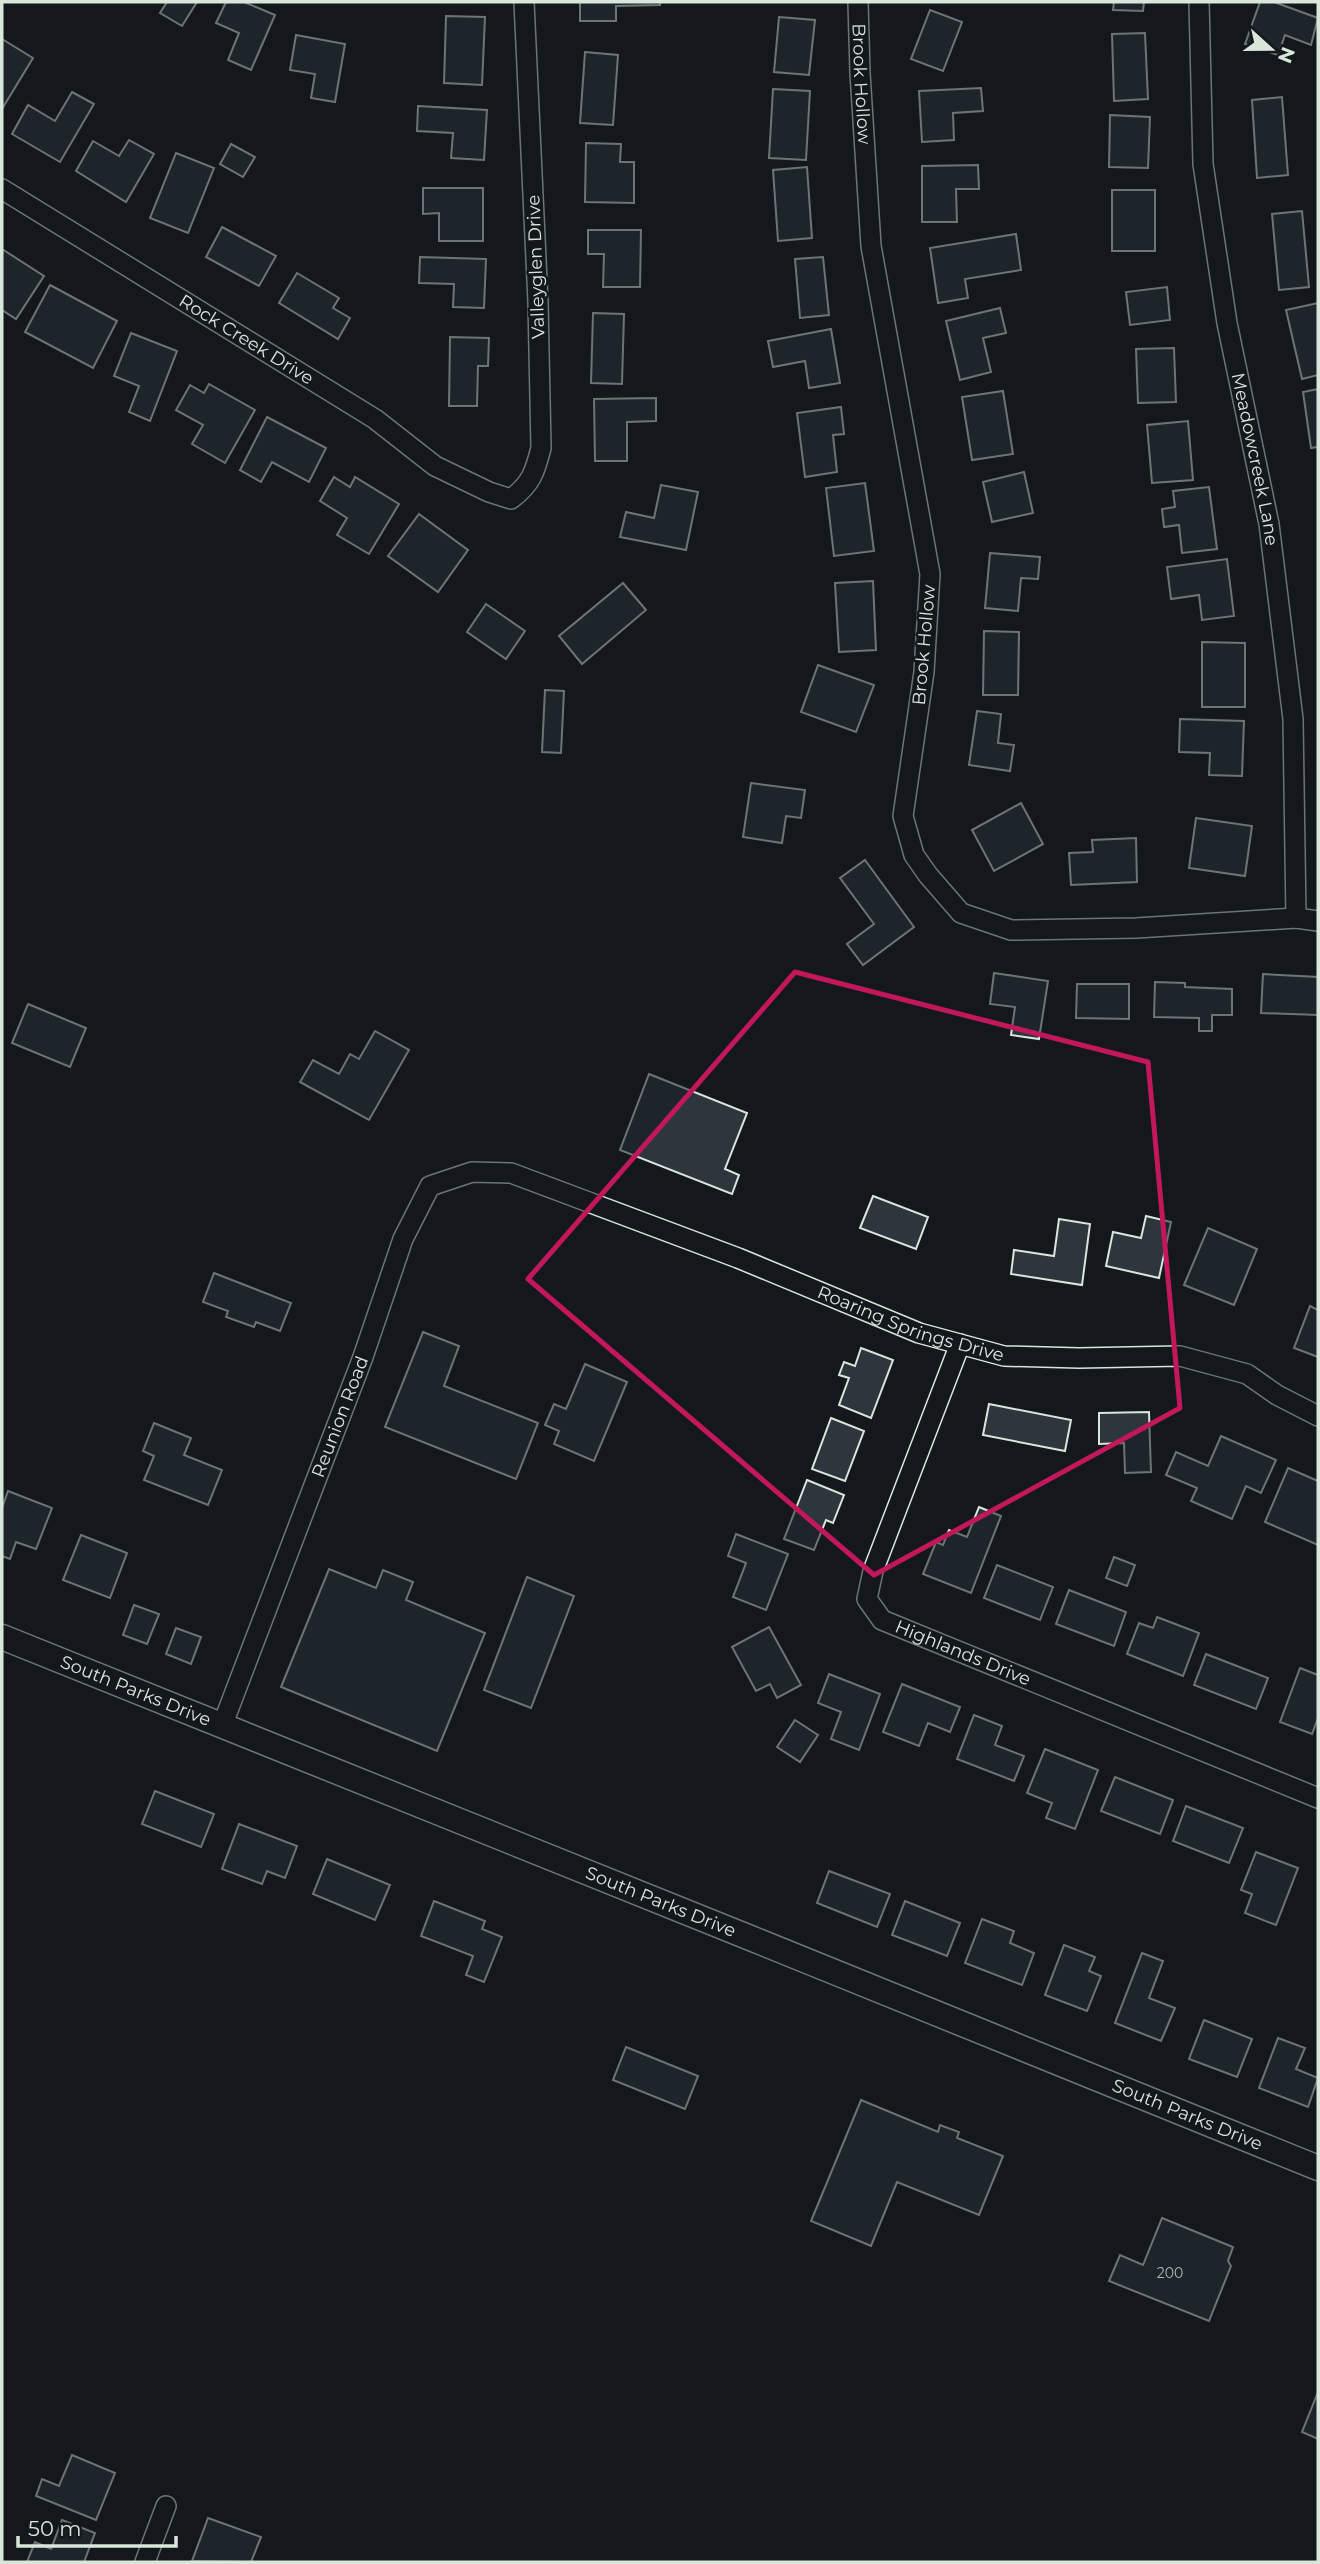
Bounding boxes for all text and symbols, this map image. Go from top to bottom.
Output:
north arrow [1236,14,1306,84]
street label: Brook Hollow [848,23,876,145]
text: N [1273,44,1300,66]
street label: Valleyglen Drive [522,194,550,339]
street label: Rock Creek Drive [175,290,318,389]
street label: Meadowcreek Lane [1227,371,1283,547]
street label: Brook Hollow [908,584,940,706]
street label: Roaring Springs Drive [814,1281,1007,1367]
street label: Reunion Road [307,1353,373,1481]
street label: Highlands Drive [892,1616,1034,1691]
street label: South Parks Drive [57,1651,214,1731]
street label: South Parks Drive [582,1862,739,1942]
street label: South Parks Drive [1109,2074,1266,2155]
house number: 200 [1157,2264,1183,2282]
scale bar [18,2504,175,2548]
text: 50 m [28,2516,82,2541]

